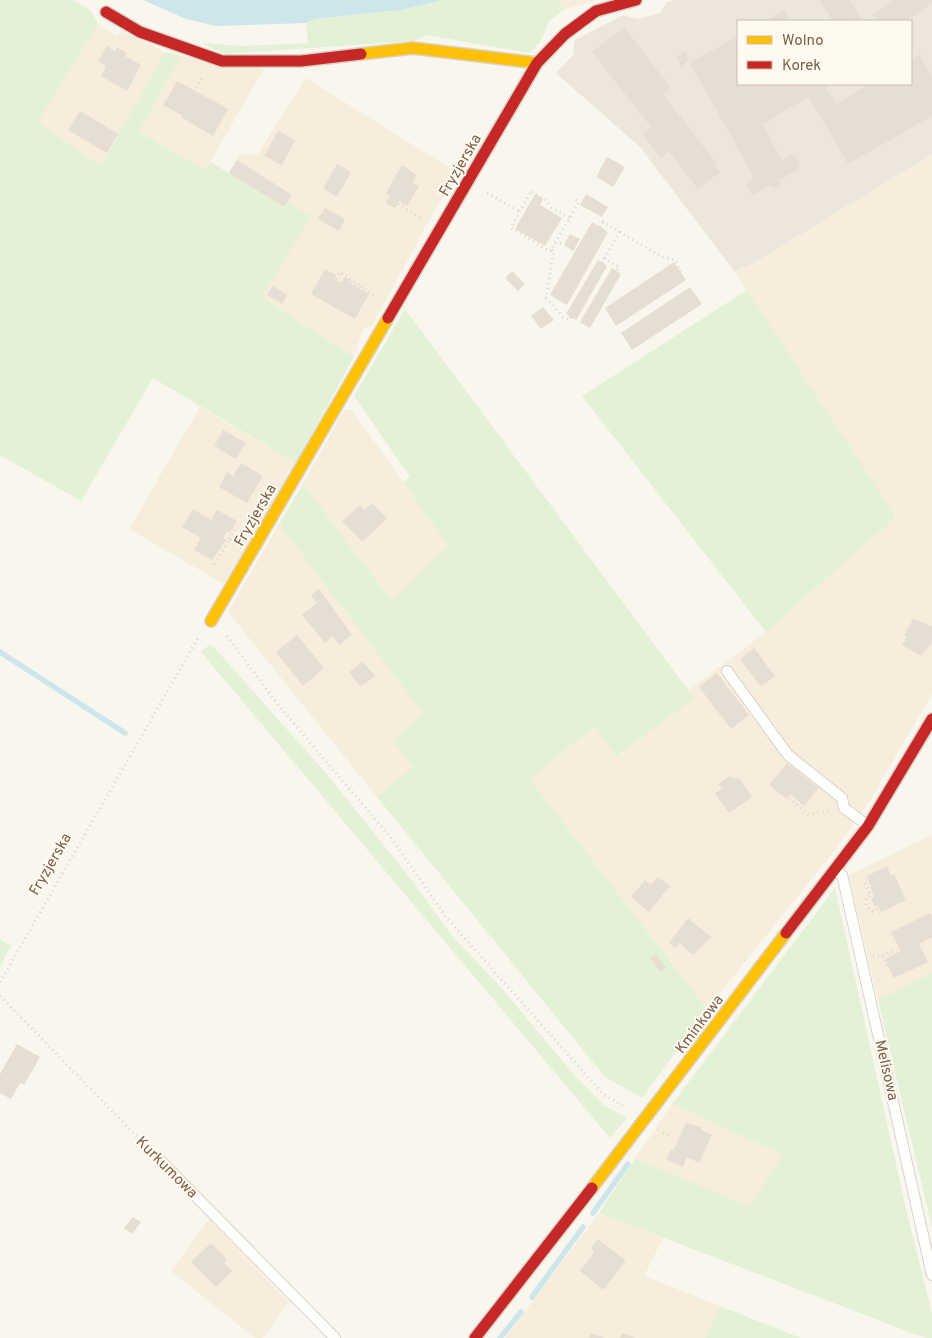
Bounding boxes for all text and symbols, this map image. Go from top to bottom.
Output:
legend [737,20,912,85]
text: Wolno [782,32,824,51]
text: Korek [782,57,821,76]
street label: Fryzjerska [436,131,487,200]
street label: Fryzjerska [231,481,282,550]
street label: Fryzjerska [26,830,77,899]
street label: Kminkowa [672,992,729,1058]
street label: Melisowa [869,1038,902,1102]
street label: Kurkumowa [131,1133,201,1203]

